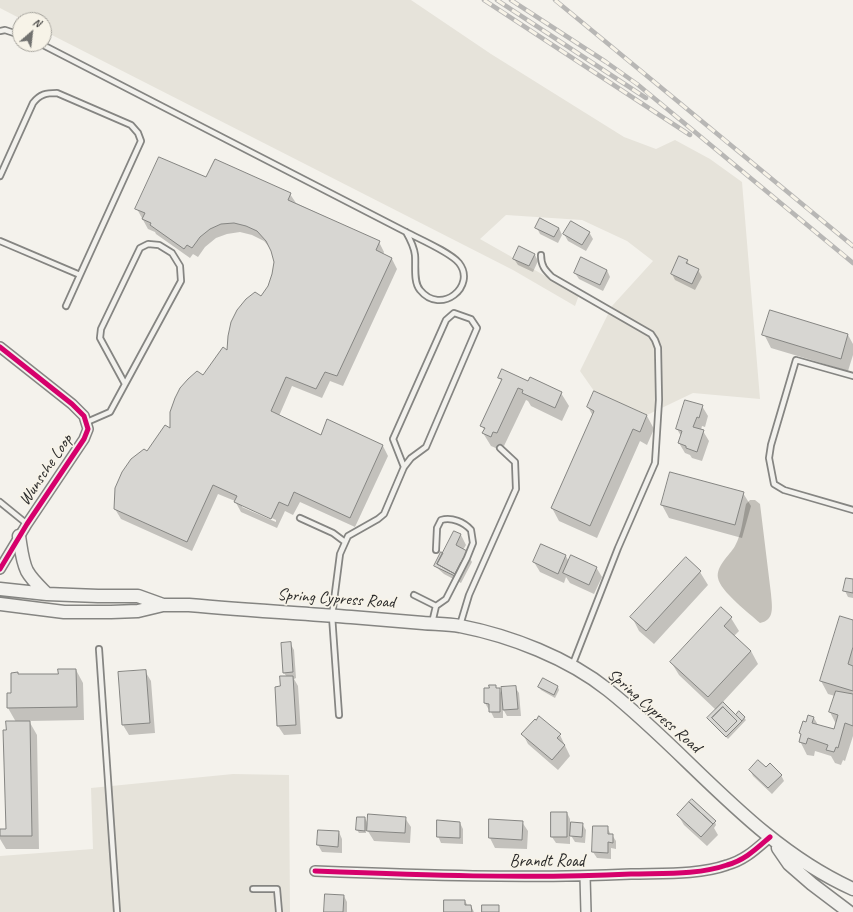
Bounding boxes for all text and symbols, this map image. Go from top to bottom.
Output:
north arrow [12,12,52,52]
text: N [31,15,43,30]
street label: Wunsche Loop [15,431,77,509]
street label: Spring Cypress Road [277,585,395,613]
street label: Spring Cypress Road [603,665,705,757]
street label: Brandt Road [510,852,584,872]

